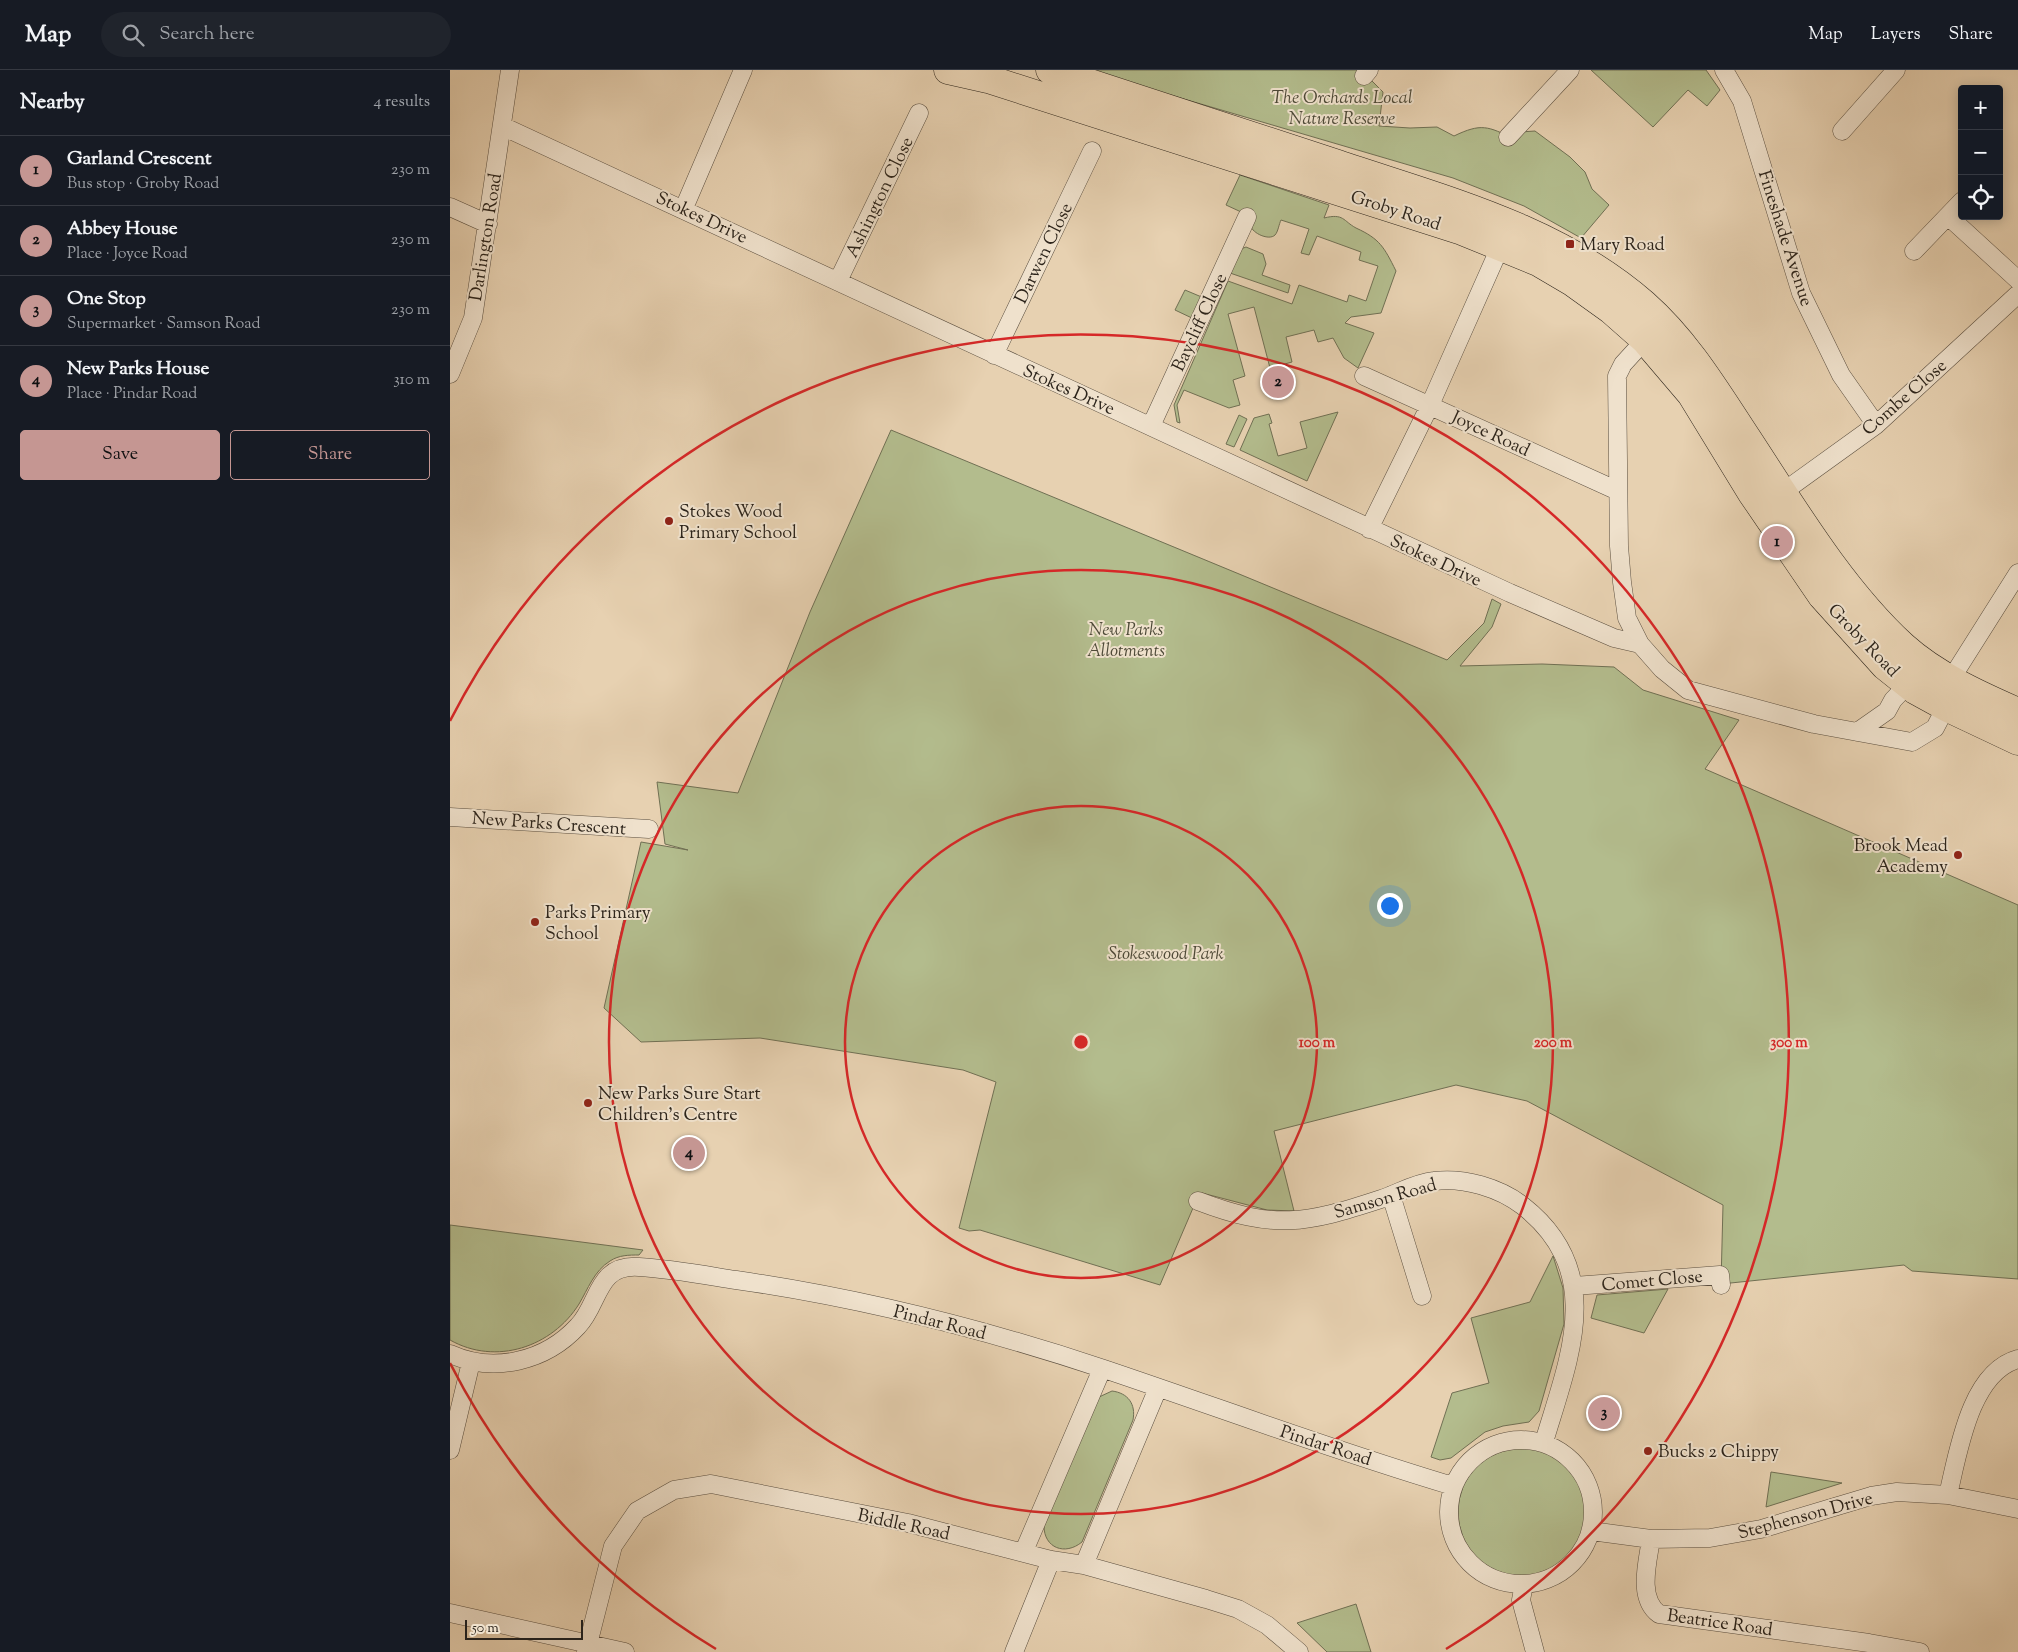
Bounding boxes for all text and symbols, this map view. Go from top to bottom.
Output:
search box [101,12,451,57]
text: Map [25,18,71,52]
icon: search [119,21,147,49]
text: Search here [159,21,255,48]
text: Map [1808,22,1843,48]
text: Layers [1871,22,1921,48]
text: Share [1949,22,1993,48]
map controls [1958,85,2003,220]
button: + [1958,85,2003,130]
park label: The Orchards Local Nature Reserve [1271,86,1413,133]
text: Nearby [20,88,85,118]
text: 4 results [374,91,430,114]
button: − [1958,130,2003,175]
street label: Ashington Close [840,133,921,263]
text: Garland Crescent [67,146,211,173]
text: 1 [33,159,39,182]
text: 230 m [391,159,430,182]
street label: Fineshade Avenue [1750,167,1818,310]
street label: Darlington Road [464,171,510,303]
text: Bus stop · Groby Road [67,173,219,196]
button: locate [1958,175,2003,220]
street label: Groby Road [1347,185,1444,239]
street label: Stokes Drive [651,186,751,251]
street label: Darwen Close [1009,199,1080,309]
text: Abbey House [67,216,178,243]
text: 2 [32,229,40,252]
text: 230 m [391,229,430,252]
place label: Mary Road [1580,233,1665,259]
marker: Mary Road [1564,238,1576,250]
text: Place · Joyce Road [67,243,188,266]
street label: Baycliff Close [1167,269,1235,376]
text: One Stop [67,286,146,313]
text: 3 [33,299,39,322]
text: 230 m [391,299,430,322]
text: Supermarket · Samson Road [67,313,261,336]
street label: Combe Close [1857,354,1954,443]
text: New Parks House [67,356,209,383]
street label: Stokes Drive [1018,359,1119,423]
pin: 2 [1262,363,1294,401]
text: 4 [32,369,40,392]
text: 310 m [393,369,430,392]
text: Place · Pindar Road [67,383,197,406]
street label: Joyce Road [1446,405,1534,464]
button: Save [20,430,220,480]
button: Share [230,430,430,480]
place label: Stokes Wood Primary School [679,500,797,547]
marker: Stokes Wood Primary School [663,515,675,527]
pin: 1 [1761,523,1793,561]
street label: Stokes Drive [1385,529,1485,594]
street label: Groby Road [1821,599,1904,684]
park label: New Parks Allotments [1087,618,1165,665]
street label: New Parks Crescent [471,807,627,843]
place label: Brook Mead Academy [1854,834,1948,881]
marker: Brook Mead Academy [1952,849,1964,861]
your location [1377,893,1403,919]
place label: Parks Primary School [545,901,651,948]
marker: Parks Primary School [529,916,541,928]
park label: Stokeswood Park [1108,942,1224,968]
centre of rings [1072,1033,1090,1051]
text: 100 m [1299,1033,1336,1054]
text: 200 m [1534,1033,1573,1054]
text: 300 m [1770,1033,1808,1054]
place label: New Parks Sure Start Children's Centre [598,1082,761,1129]
marker: New Parks Sure Start Children's Centre [582,1097,594,1109]
pin: 4 [673,1134,705,1172]
street label: Samson Road [1331,1173,1440,1227]
street label: Comet Close [1600,1265,1704,1299]
street label: Pindar Road [890,1300,989,1348]
pin: 3 [1588,1394,1620,1432]
street label: Pindar Road [1276,1420,1374,1474]
place label: Bucks 2 Chippy [1658,1440,1779,1466]
marker: Bucks 2 Chippy [1642,1445,1654,1457]
street label: Stephenson Drive [1735,1486,1876,1547]
street label: Biddle Road [855,1503,952,1548]
street label: Beatrice Road [1665,1604,1774,1644]
scale bar [465,1617,582,1640]
text: 50 m [472,1619,499,1639]

